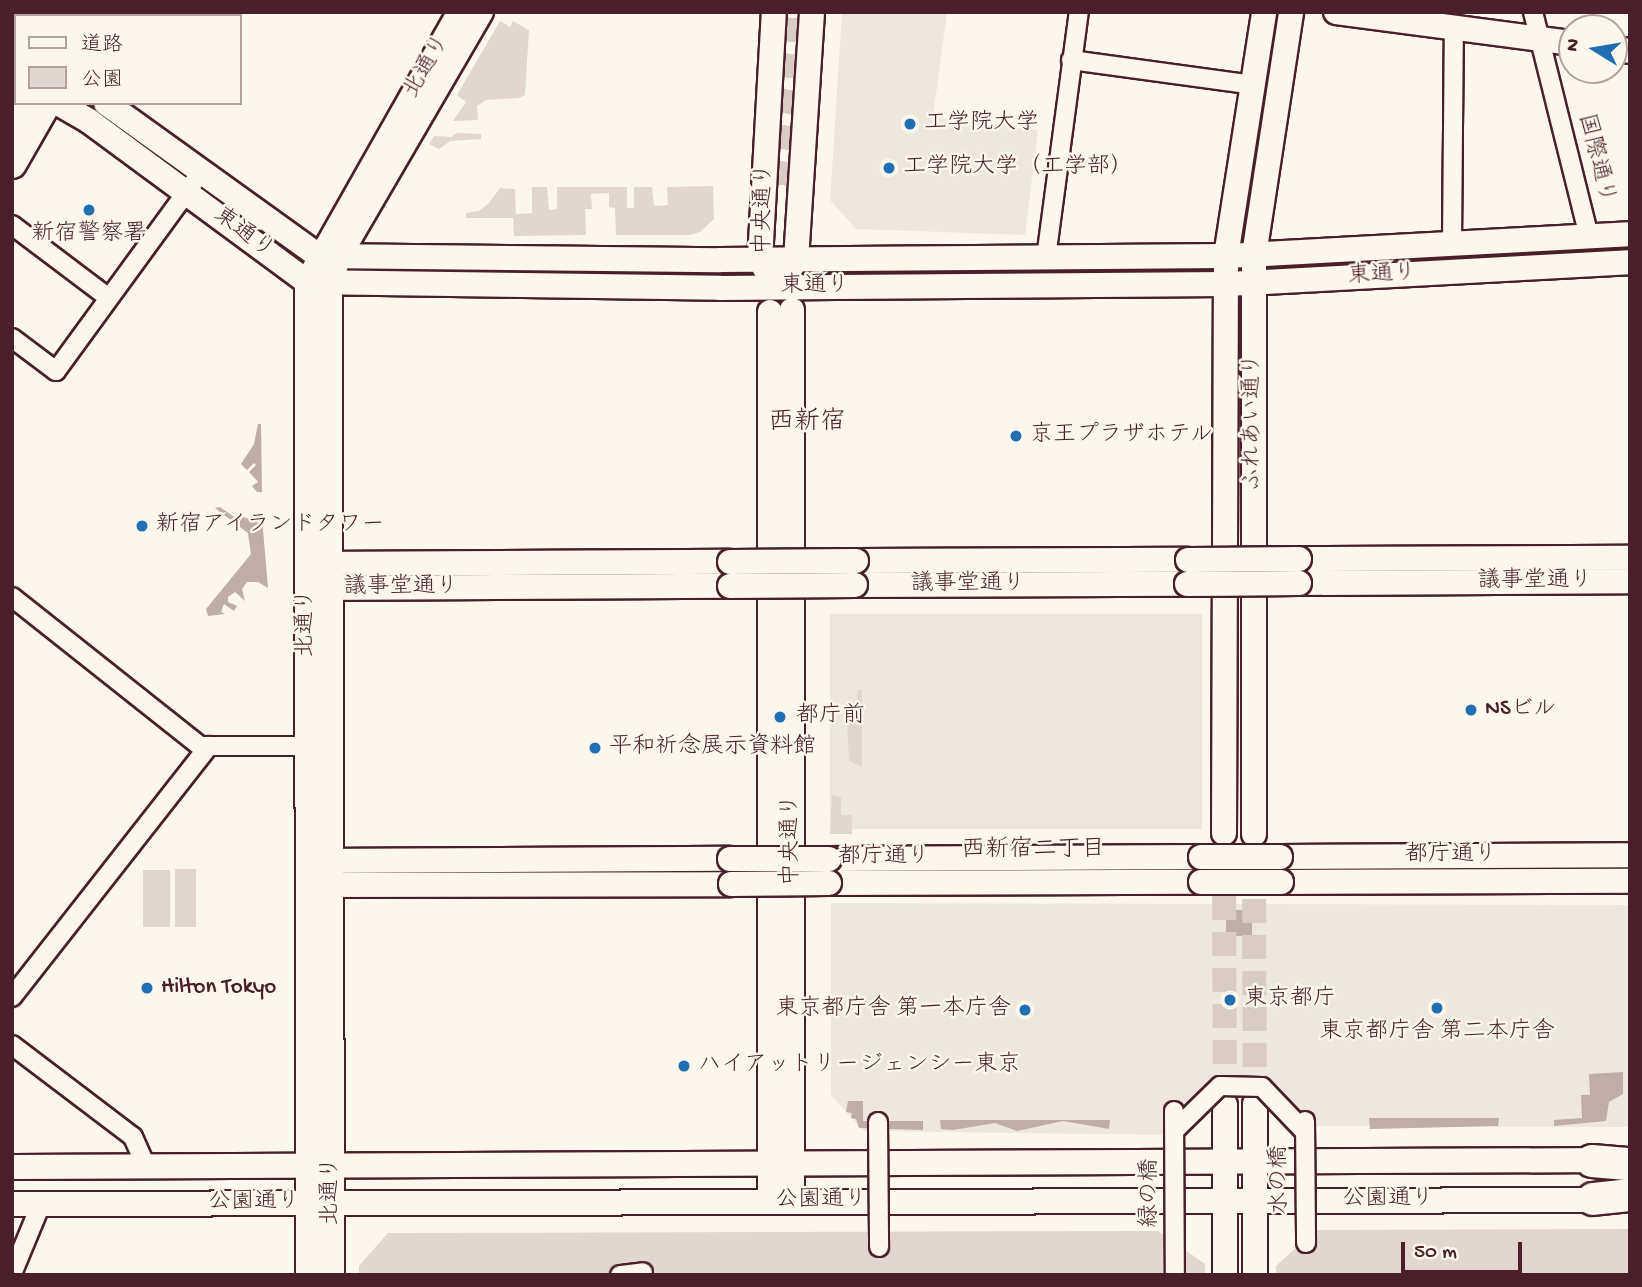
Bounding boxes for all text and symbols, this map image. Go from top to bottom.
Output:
legend [14,14,242,105]
north arrow [1558,14,1628,84]
street label: 北通り [399,30,457,104]
text: 道路 [81,34,123,59]
text: N [1561,37,1586,54]
text: 公園 [81,69,123,94]
place label: 工学院大学 [924,110,1039,138]
street label: 国際通り [1570,111,1620,207]
marker: 工学院大学 [902,116,918,132]
place label: 工学院大学（工学部） [903,154,1133,182]
marker: 工学院大学（工学部） [881,160,897,176]
street label: 中央通り [750,163,780,255]
marker: 新宿警察署 [81,202,97,218]
street label: 東通り [207,202,279,266]
place label: 新宿警察署 [32,221,146,249]
street label: 東通り [1347,260,1417,292]
street label: 東通り [781,273,849,301]
street label: ふれあい通り [1240,353,1268,491]
district label: 西新宿 [768,408,846,440]
place label: 京王プラザホテル [1030,422,1214,450]
marker: 京王プラザホテル [1008,428,1024,444]
place label: 新宿アイランドタワー [156,512,386,540]
marker: 新宿アイランドタワー [134,518,150,534]
street label: 議事堂通り [1478,568,1592,596]
street label: 議事堂通り [911,571,1025,599]
street label: 議事堂通り [344,574,458,602]
street label: 北通り [293,589,321,657]
place label: NSビル [1485,696,1557,724]
marker: NSビル [1463,702,1479,718]
place label: 都庁前 [796,703,865,731]
marker: 都庁前 [770,707,790,727]
place label: 平和祈念展示資料館 [609,734,816,762]
marker: 平和祈念展示資料館 [587,740,603,756]
street label: 中央通り [778,794,806,886]
district label: 西新宿二丁目 [961,837,1105,865]
street label: 都庁通り [1405,842,1497,870]
street label: 都庁通り [838,844,930,872]
place label: Hilton Tokyo [161,974,276,1002]
marker: Hilton Tokyo [139,980,155,996]
place label: 東京都庁 [1244,986,1336,1014]
marker: 東京都庁 [1222,992,1238,1008]
place label: 東京都庁舎 第一本庁舎 [776,996,1011,1024]
marker: 東京都庁舎 第二本庁舎 [1429,1000,1445,1016]
marker: 東京都庁舎 第一本庁舎 [1017,1002,1033,1018]
place label: 東京都庁舎 第二本庁舎 [1319,1019,1555,1047]
place label: ハイアットリージェンシー東京 [698,1052,1020,1080]
marker: ハイアットリージェンシー東京 [676,1058,692,1074]
street label: 水の橋 [1267,1145,1295,1215]
street label: 北通り [318,1157,346,1225]
street label: 緑の橋 [1137,1159,1165,1227]
street label: 公園通り [1342,1186,1434,1214]
street label: 公園通り [775,1187,867,1215]
street label: 公園通り [208,1189,300,1217]
scale bar [1404,1228,1525,1272]
text: 50 m [1414,1241,1457,1266]

